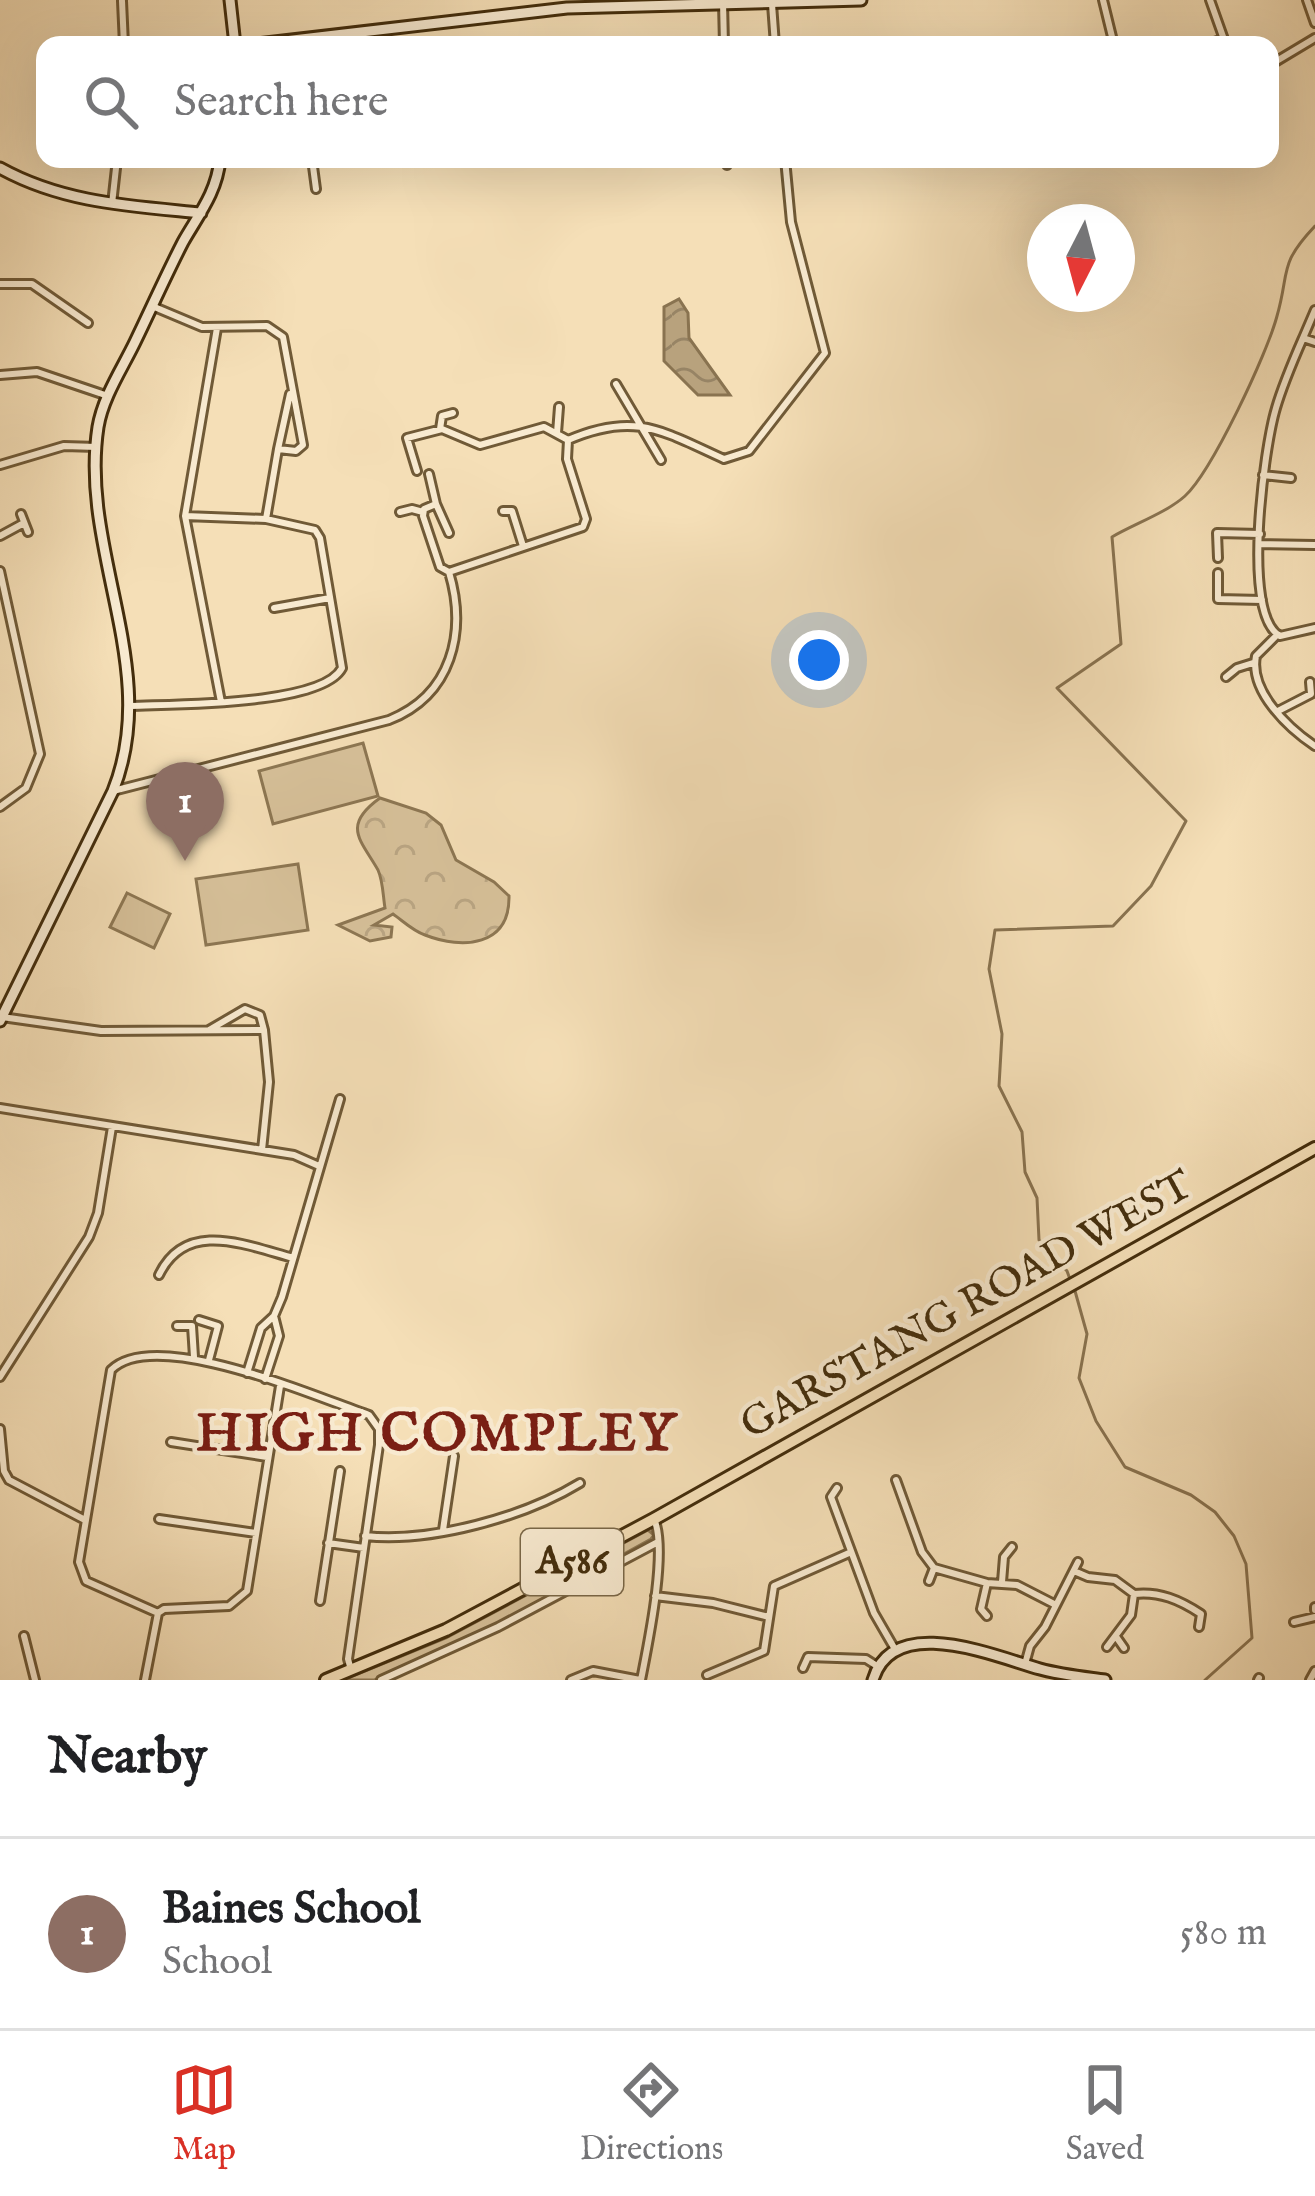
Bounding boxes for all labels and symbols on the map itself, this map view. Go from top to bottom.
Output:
north arrow [1027,204,1135,312]
your location [789,630,849,690]
pin: 1 [146,762,224,861]
street label: GARSTANG ROAD WEST [732,1159,1203,1452]
district label: HIGH COMPLEY [196,1401,679,1470]
road number: A586 [521,1529,623,1595]

